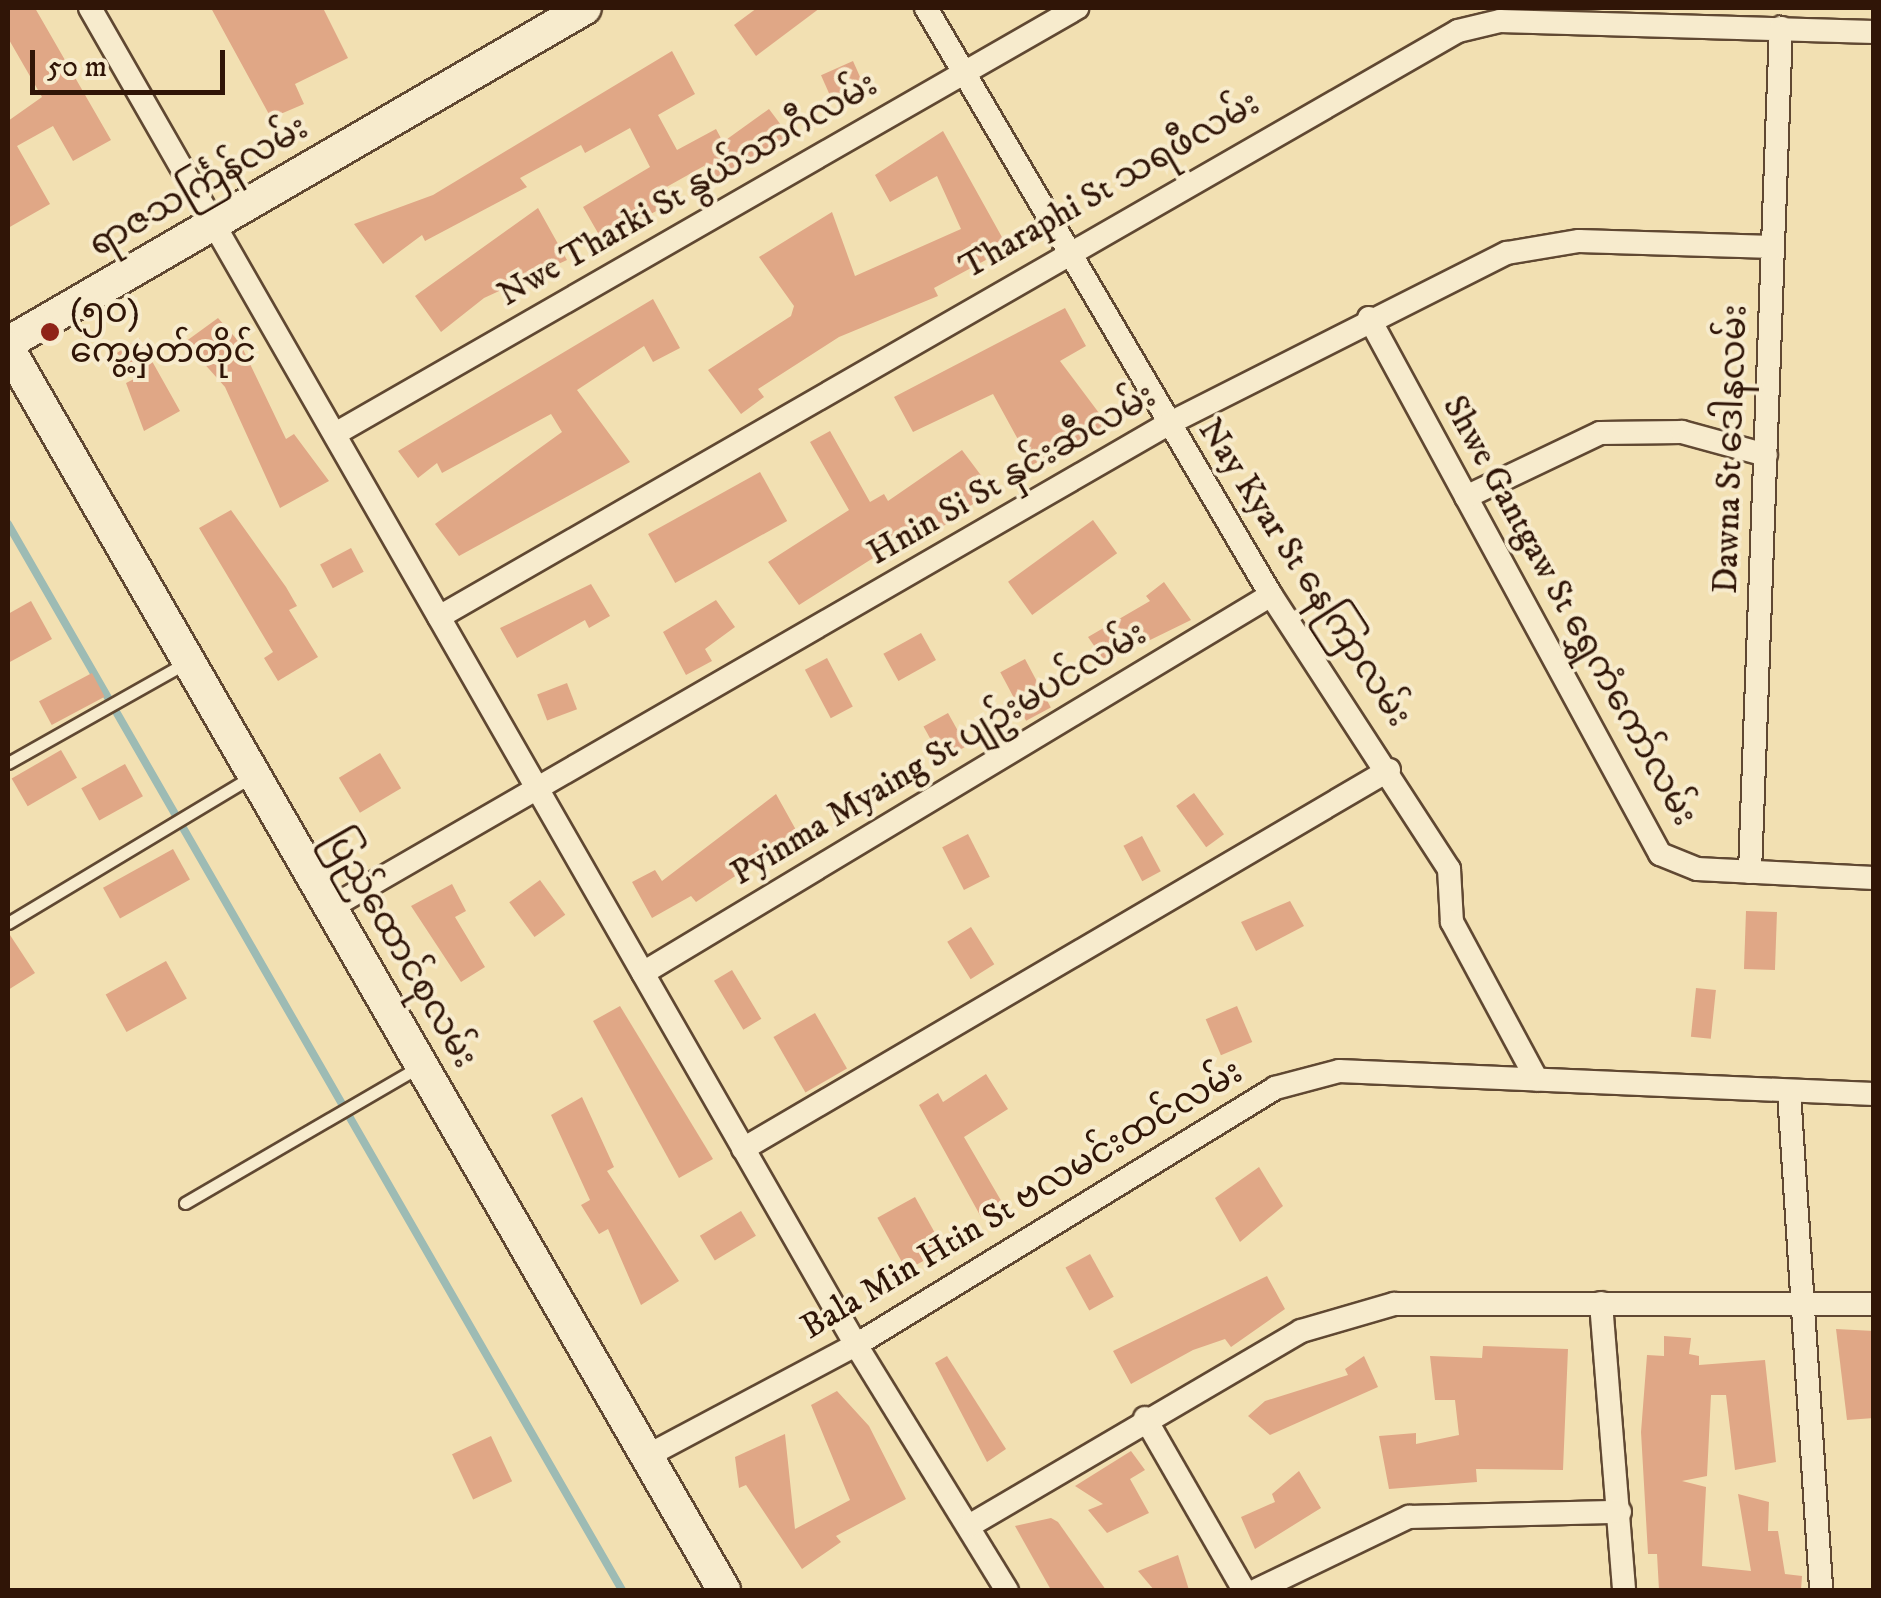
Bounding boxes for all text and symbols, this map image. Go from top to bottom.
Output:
scale bar [35,30,230,92]
text: 50 m [47,49,107,86]
street label: Nwe Tharki St နွယ်သာဂီလမ်း [491,64,885,316]
street label: Tharaphi St သရဖီလမ်း [953,83,1267,289]
street label: ရာဇသင်္ကြန်လမ်း [82,107,316,267]
place label: (၅၀) ကွေ့မှတ်တိုင် [70,291,256,373]
street label: Dawna St ဒေါနလမ်း [1705,304,1757,594]
marker: (၅၀) ကွေ့မှတ်တိုင် [39,321,61,343]
street label: Hnin Si St နှင်းဆီလမ်း [860,375,1164,575]
street label: Shwe Gantgaw St ရွှေကံကော်လမ်း [1433,389,1705,833]
street label: Nay Kyar St နေကြာလမ်း [1189,411,1419,735]
street label: Pyinma Myaing St ပျဥ်းမပင်လမ်း [723,613,1155,895]
street label: ပြည်ထောင်စုလမ်း [315,822,485,1076]
street label: Bala Min Htin St ဗလမင်းထင်လမ်း [794,1051,1250,1349]

